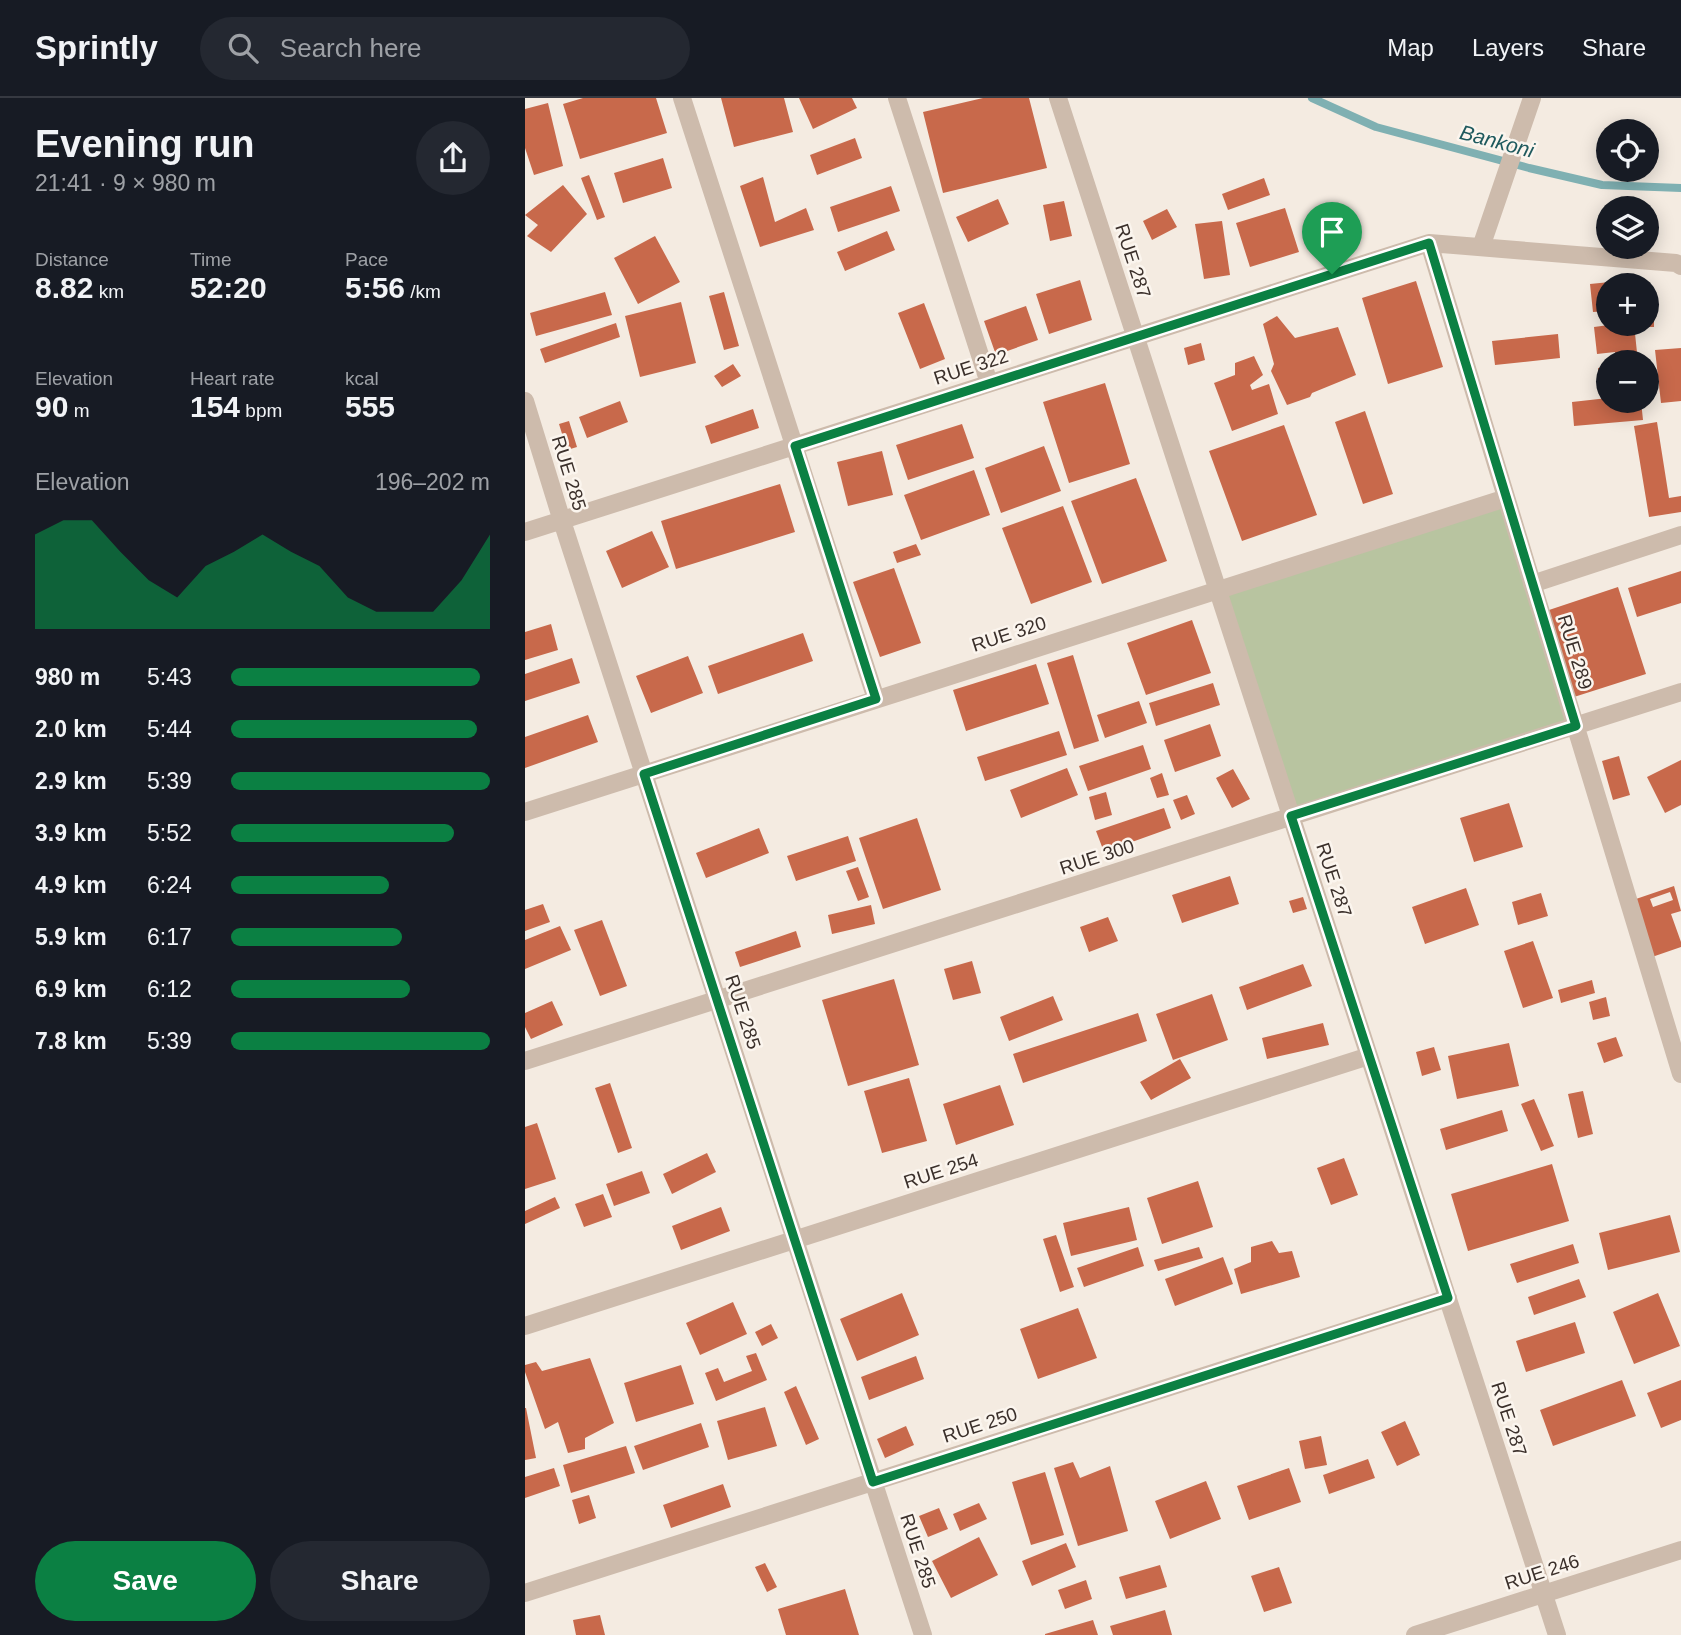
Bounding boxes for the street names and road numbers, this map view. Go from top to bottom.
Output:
street label: RUE 287 [1111,221,1155,301]
street label: RUE 322 [931,345,1011,389]
street label: RUE 285 [548,433,590,513]
street label: RUE 320 [969,612,1049,656]
street label: RUE 289 [1554,612,1596,692]
street label: RUE 300 [1057,835,1137,879]
street label: RUE 287 [1312,840,1356,920]
street label: RUE 285 [721,972,765,1052]
street label: RUE 254 [901,1149,981,1193]
street label: RUE 287 [1487,1379,1531,1459]
street label: RUE 250 [940,1403,1020,1447]
street label: RUE 285 [896,1511,940,1591]
street label: RUE 246 [1502,1550,1582,1594]

